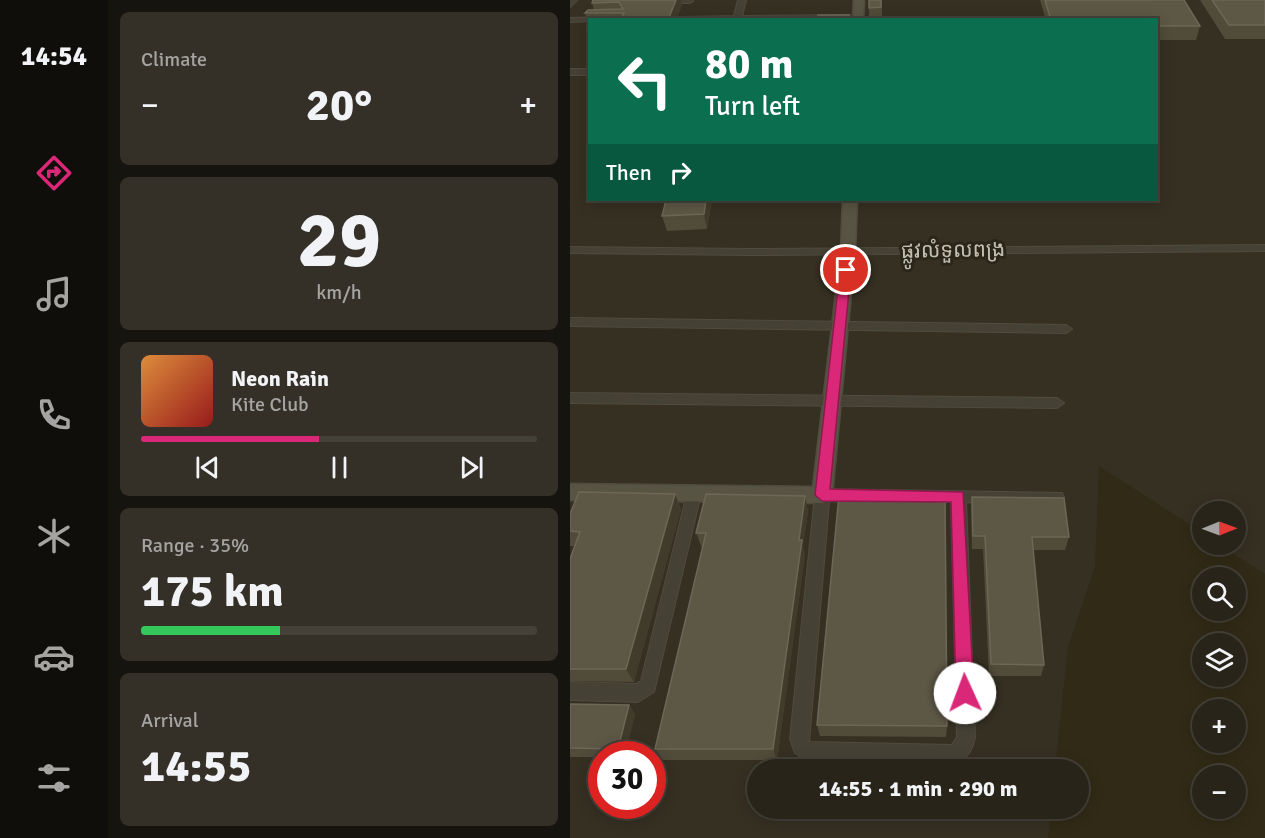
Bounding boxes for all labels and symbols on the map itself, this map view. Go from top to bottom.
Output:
street label: ផ្លូវលំទួលពង្រ [901,236,1006,270]
pin [820,244,871,295]
north arrow [1192,501,1246,555]
position arrow [933,661,997,725]
speed limit sign: 30 [588,741,666,819]

